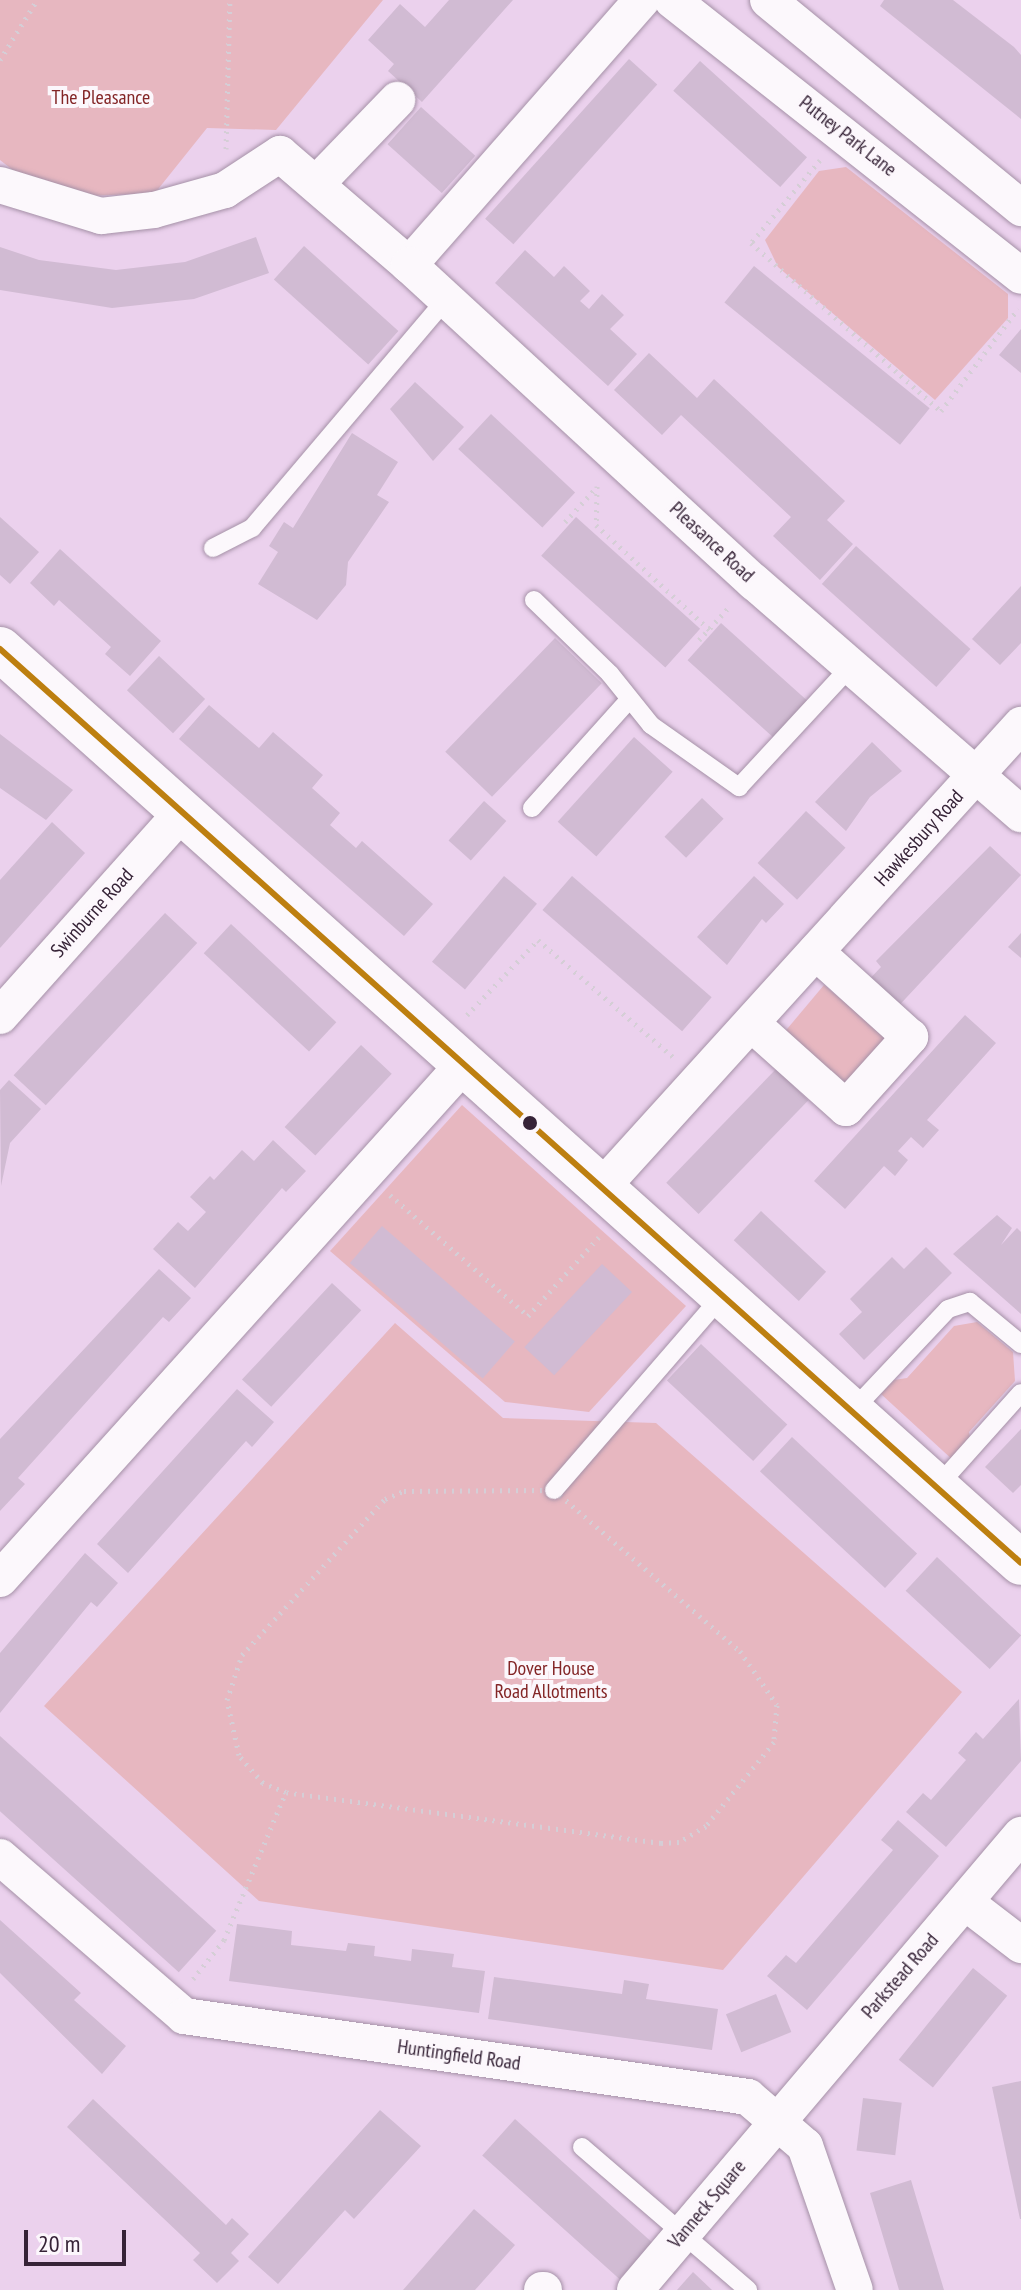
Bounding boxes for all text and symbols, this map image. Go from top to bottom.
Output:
park label: The Pleasance [52,85,150,109]
street label: Putney Park Lane [794,90,902,182]
street label: Pleasance Road [665,497,759,587]
street label: Hawkesbury Road [869,785,969,891]
street label: Swinburne Road [46,863,138,963]
unlabelled marker [522,1115,538,1131]
park label: Dover House Road Allotments [494,1657,608,1704]
street label: Parkstead Road [856,1928,944,2024]
street label: Huntingfield Road [396,2034,522,2076]
street label: Vanneck Square [663,2155,751,2253]
scale bar [28,2214,130,2264]
text: 20 m [38,2228,80,2259]

